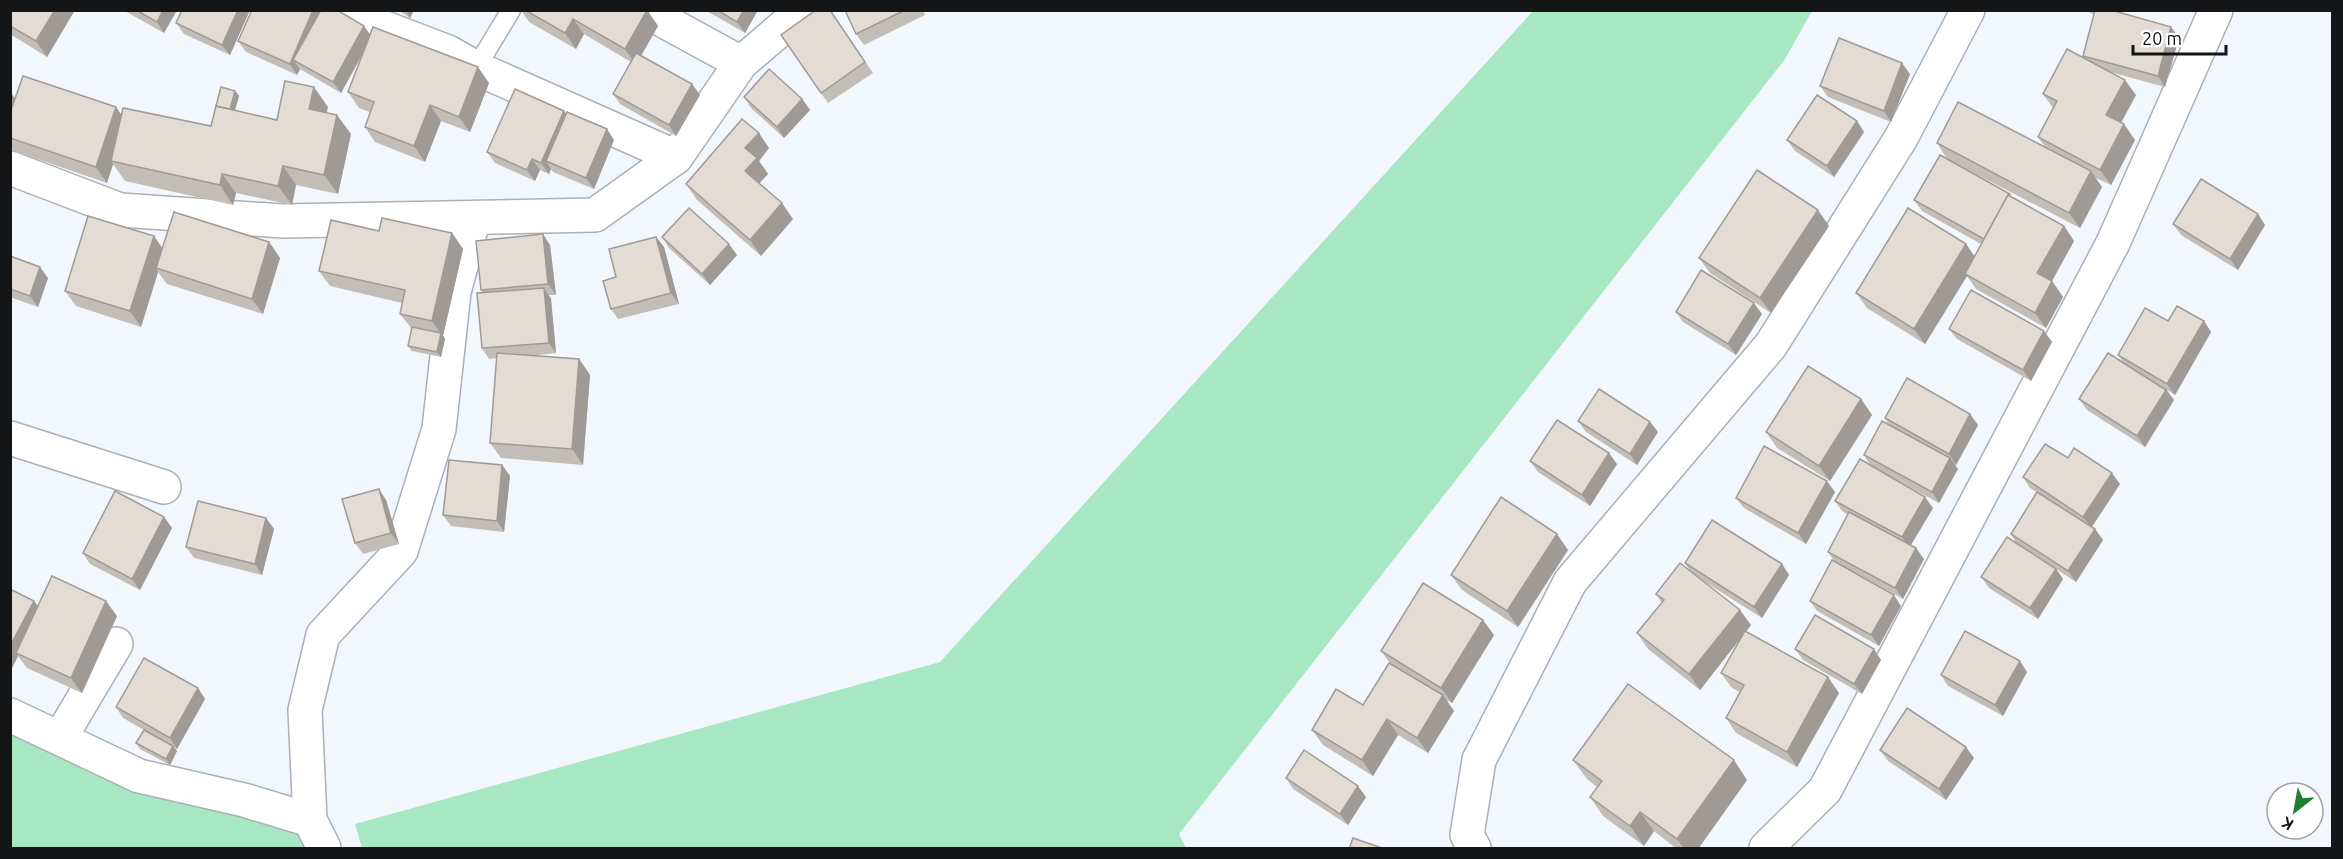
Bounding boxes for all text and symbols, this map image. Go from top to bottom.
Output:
scale bar [2133,18,2226,56]
text: 20 m [2142,28,2182,48]
north arrow [2265,781,2325,841]
text: K [2278,813,2296,834]

